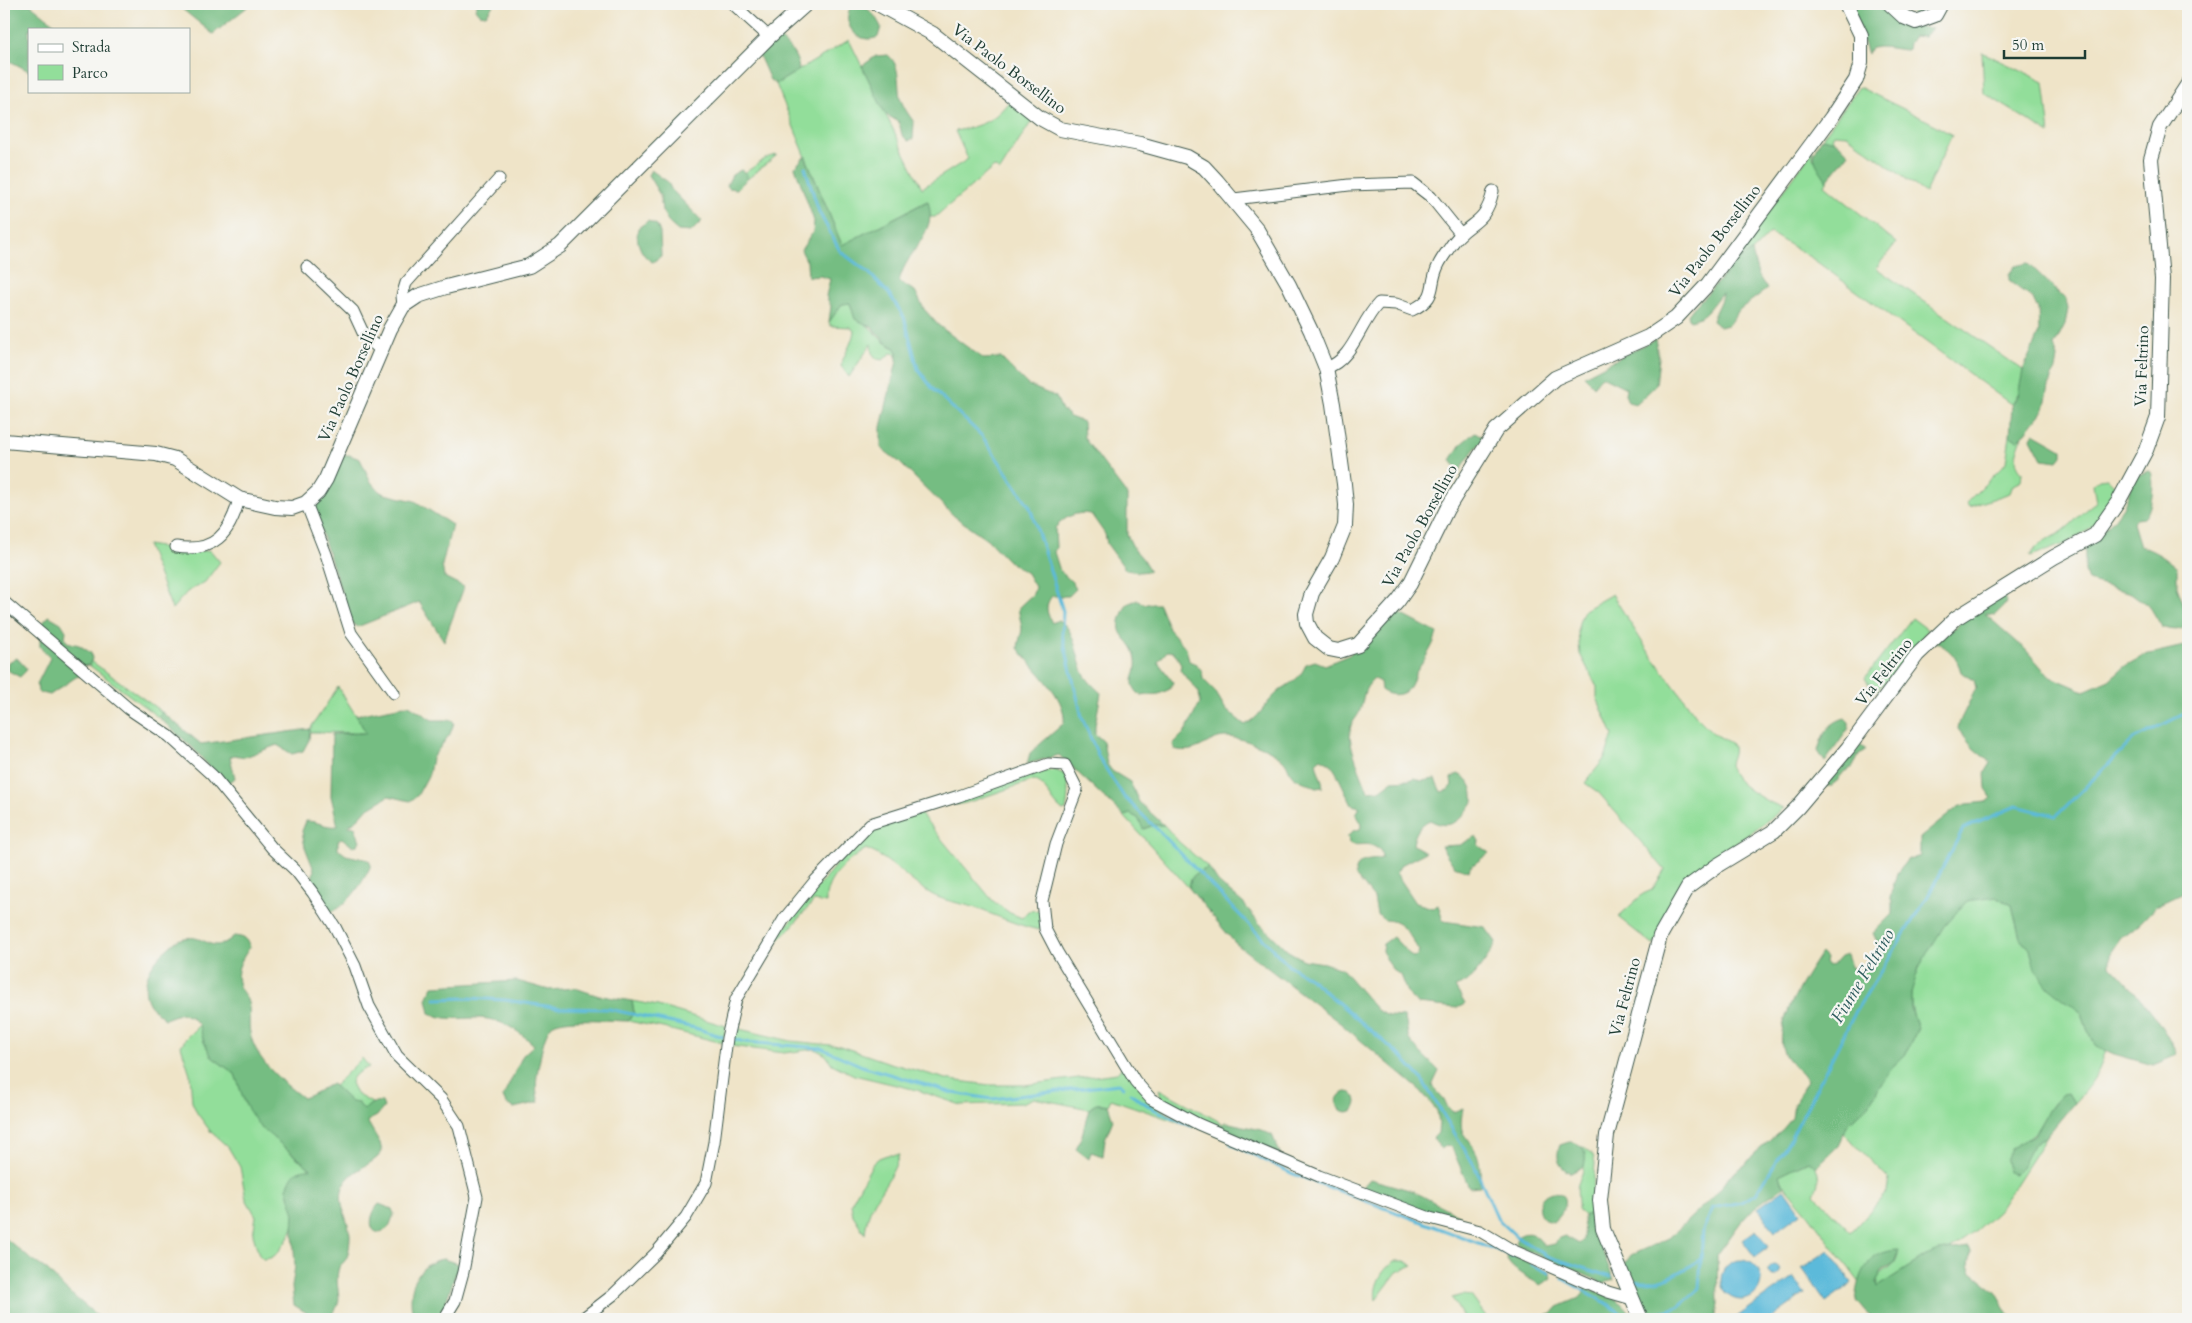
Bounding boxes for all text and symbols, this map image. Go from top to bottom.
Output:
street label: Via Paolo Borsellino [947,19,1071,119]
legend [28,28,190,92]
scale bar [2004,28,2086,60]
text: 50 m [2012,35,2044,55]
text: Strada [72,37,111,57]
text: Parco [72,63,108,83]
street label: Via Paolo Borsellino [1664,180,1766,302]
street label: Via Paolo Borsellino [313,310,389,445]
street label: Via Feltrino [2130,325,2154,407]
street label: Via Paolo Borsellino [1377,460,1463,592]
street label: Via Feltrino [1850,633,1918,711]
water label: Fiume Feltrino [1825,924,1901,1028]
street label: Via Feltrino [1604,955,1646,1039]

